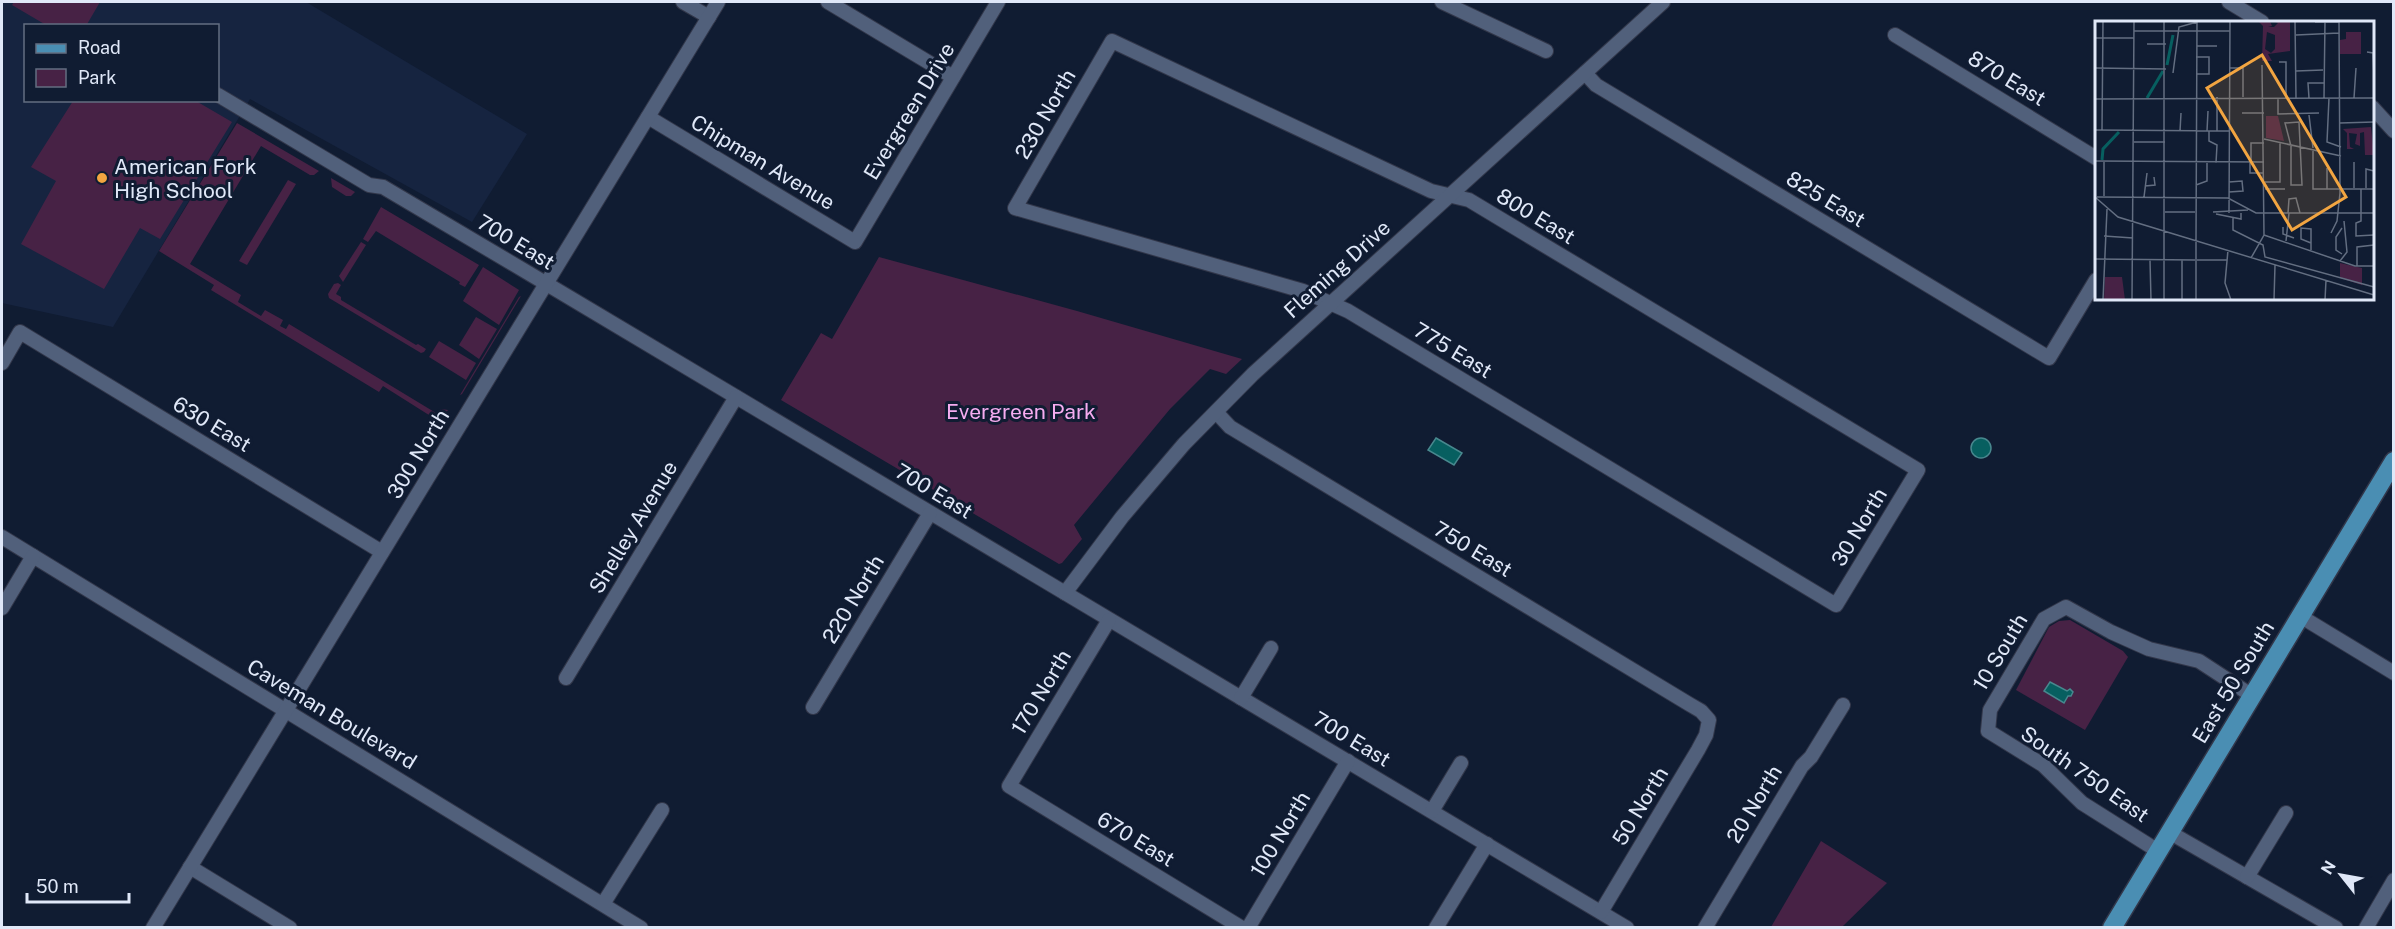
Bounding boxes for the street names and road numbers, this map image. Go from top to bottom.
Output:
street label: Evergreen Drive [858,38,960,184]
street label: 870 East [1964,45,2050,111]
street label: 230 North [1009,65,1081,163]
street label: Chipman Avenue [686,109,840,215]
street label: 825 East [1782,166,1870,232]
street label: 800 East [1492,183,1580,249]
street label: 700 East [473,209,559,275]
street label: Fleming Drive [1279,215,1395,323]
street label: 775 East [1409,317,1497,383]
street label: 630 East [168,391,256,457]
street label: 300 North [382,405,454,503]
street label: Shelley Avenue [584,456,682,598]
street label: 700 East [891,458,977,524]
street label: 30 North [1826,483,1892,571]
street label: 750 East [1429,516,1517,582]
street label: 220 North [817,550,889,648]
street label: 10 South [1967,609,2033,695]
street label: East 50 South [2187,616,2279,748]
street label: 170 North [1006,645,1076,739]
street label: Caveman Boulevard [243,654,421,774]
street label: 700 East [1309,706,1395,772]
street label: South 750 East [2016,721,2154,827]
street label: 20 North [1721,761,1787,847]
street label: 50 North [1607,762,1673,850]
street label: 100 North [1245,787,1315,881]
street label: 670 East [1093,806,1179,872]

